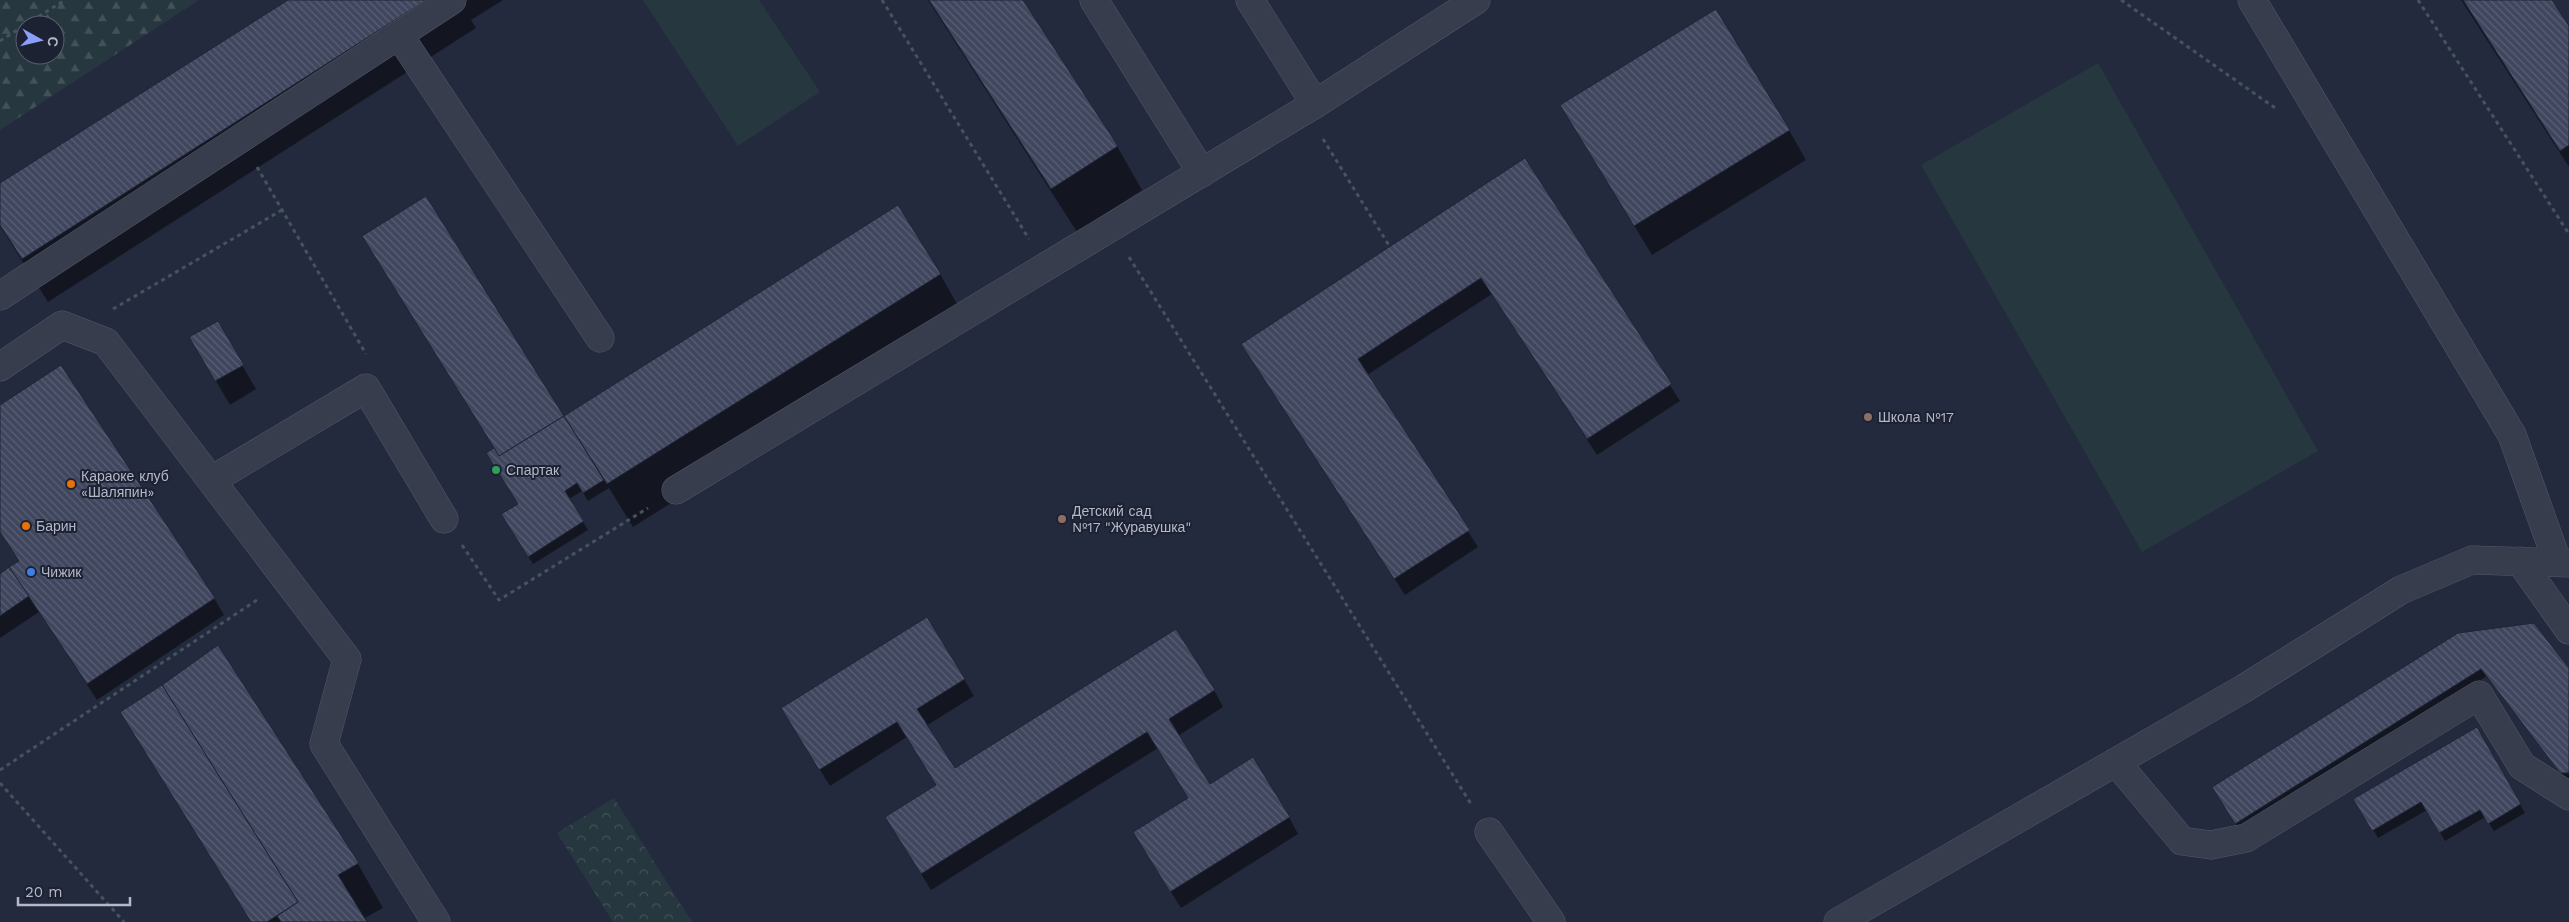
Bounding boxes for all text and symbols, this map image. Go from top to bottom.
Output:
north arrow [15,15,65,65]
text: С [44,36,62,48]
place label: Школа №17 [1878,409,1954,425]
marker: Школа №17 [1862,411,1874,423]
place label: Спартак [506,462,560,478]
marker: Спартак [490,464,502,476]
place label: Караоке клуб «Шаляпин» [81,468,169,500]
marker: Караоке клуб «Шаляпин» [65,478,77,490]
place label: Детский сад №17 "Журавушка" [1072,503,1191,535]
marker: Детский сад №17 "Журавушка" [1056,513,1068,525]
place label: Барин [36,518,76,534]
marker: Барин [20,520,32,532]
place label: Чижик [41,564,82,580]
marker: Чижик [25,566,37,578]
scale bar [18,874,130,906]
text: 20 m [25,883,63,901]

